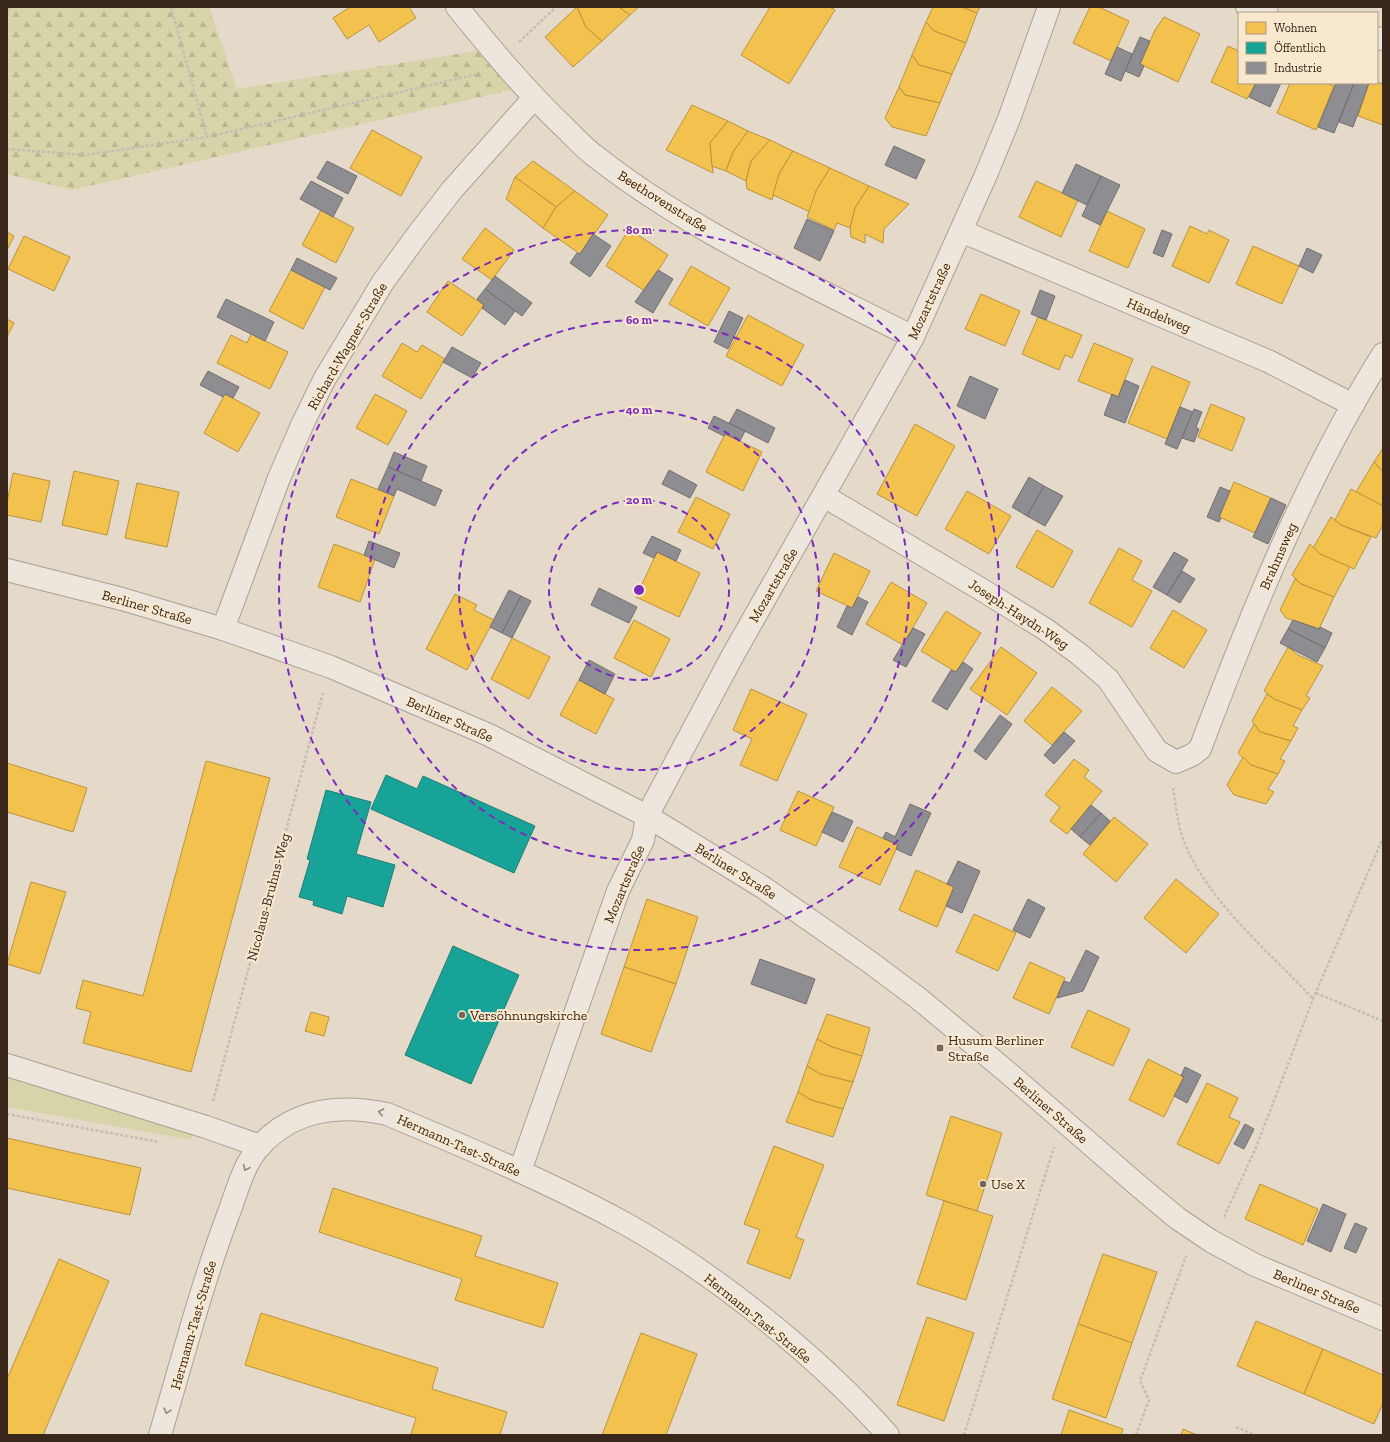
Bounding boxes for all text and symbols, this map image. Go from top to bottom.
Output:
legend [1238,12,1378,84]
text: Wohnen [1274,21,1317,35]
text: Öffentlich [1274,41,1326,55]
text: Industrie [1274,61,1322,75]
street label: Beethovenstraße [615,167,711,236]
text: 80 m [626,223,653,237]
street label: Mozartstraße [904,260,955,343]
street label: Richard-Wagner-Straße [304,279,391,413]
street label: Händelweg [1124,294,1194,337]
text: 60 m [626,313,653,327]
text: 40 m [626,403,653,417]
text: 20 m [626,493,653,507]
street label: Brahmsweg [1256,520,1301,593]
street label: Mozartstraße [745,545,802,626]
street label: Joseph-Haydn-Weg [965,576,1072,653]
centre of rings [632,583,646,597]
street label: Berliner Straße [100,587,194,629]
street label: Berliner Straße [404,693,496,746]
street label: Nicolaus-Bruhns-Weg [243,831,294,963]
street label: Berliner Straße [692,840,780,903]
street label: Mozartstraße [600,842,649,926]
place label: Versöhnungskirche [469,1007,588,1024]
marker: Versöhnungskirche [457,1010,467,1020]
place label: Husum Berliner Straße [948,1032,1044,1065]
marker: Husum Berliner Straße [935,1043,945,1053]
street label: Berliner Straße [1010,1073,1092,1148]
one-way arrow [377,1109,384,1117]
street label: Hermann-Tast-Straße [394,1111,524,1181]
one-way arrow [243,1164,251,1171]
place label: Use X [991,1176,1025,1193]
marker: Use X [978,1179,988,1189]
street label: Hermann-Tast-Straße [167,1258,220,1392]
street label: Berliner Straße [1271,1265,1363,1318]
street label: Hermann-Tast-Straße [700,1270,815,1367]
one-way arrow [163,1408,172,1415]

